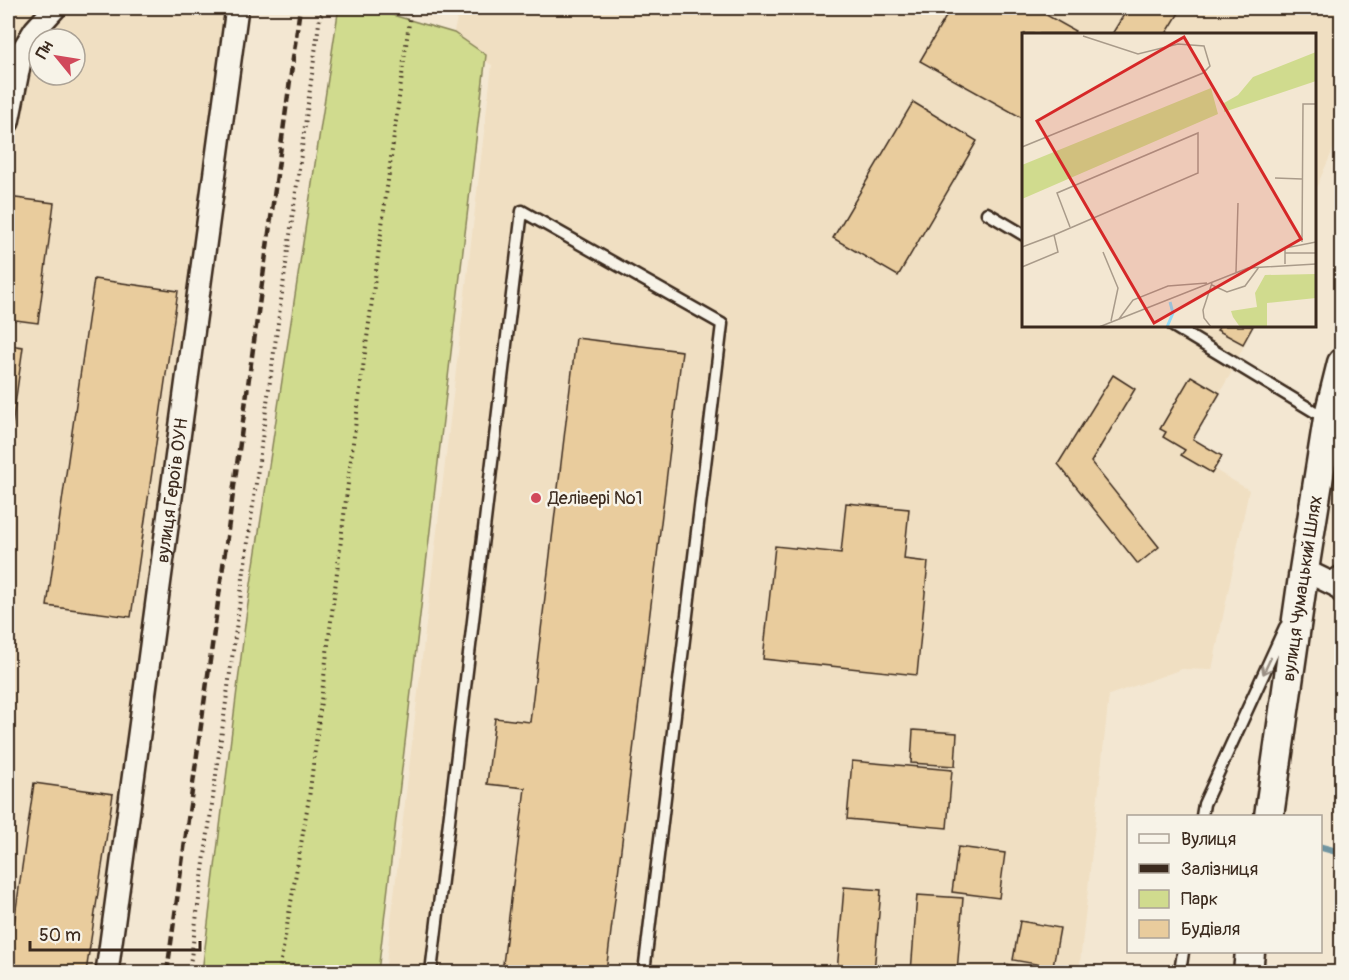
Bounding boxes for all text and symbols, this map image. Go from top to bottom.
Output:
north arrow [27,27,87,87]
inset map [1022,33,1316,327]
text: Пн [32,37,58,63]
street label: вулиця Героїв ОУН [151,417,193,564]
place label: Делівері №1 [547,487,643,510]
marker: Делівері №1 [529,491,543,505]
street label: вулиця Чумацький Шлях [1277,494,1327,683]
one-way arrow [1261,657,1273,675]
legend [1127,815,1322,953]
text: Вулиця [1181,828,1236,851]
text: Залізниця [1181,858,1258,881]
text: Парк [1181,888,1218,911]
scale bar [30,914,200,952]
text: Будівля [1181,918,1240,941]
text: 50 m [39,924,81,947]

